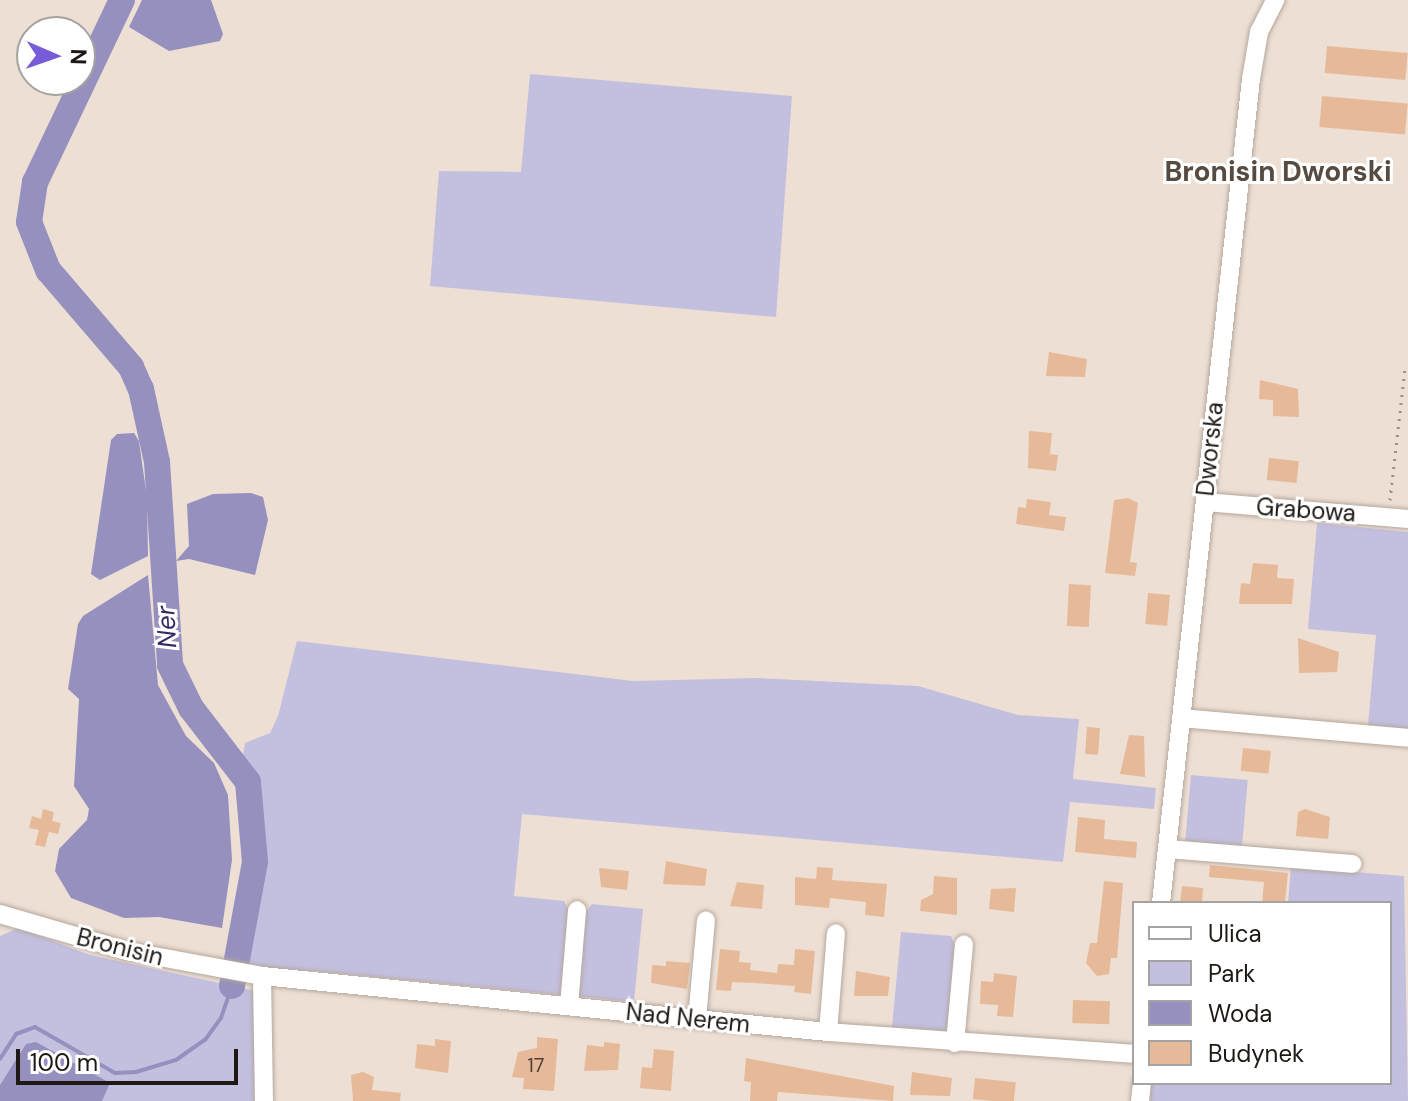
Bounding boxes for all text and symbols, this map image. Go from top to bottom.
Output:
north arrow [16,16,96,96]
text: N [64,48,93,65]
district label: Bronisin Dworski [1164,155,1392,189]
street label: Dworska [1191,400,1229,498]
street label: Grabowa [1255,492,1357,528]
water label: Ner [150,605,184,649]
legend [1132,901,1392,1085]
text: Ulica [1208,918,1262,949]
street label: Bronisin [74,922,166,972]
text: Park [1208,958,1255,989]
street label: Nad Nerem [624,997,752,1039]
text: Woda [1208,998,1272,1029]
scale bar [20,1033,242,1083]
text: Budynek [1208,1038,1304,1069]
text: 100 m [30,1047,98,1078]
house number: 17 [528,1053,544,1077]

